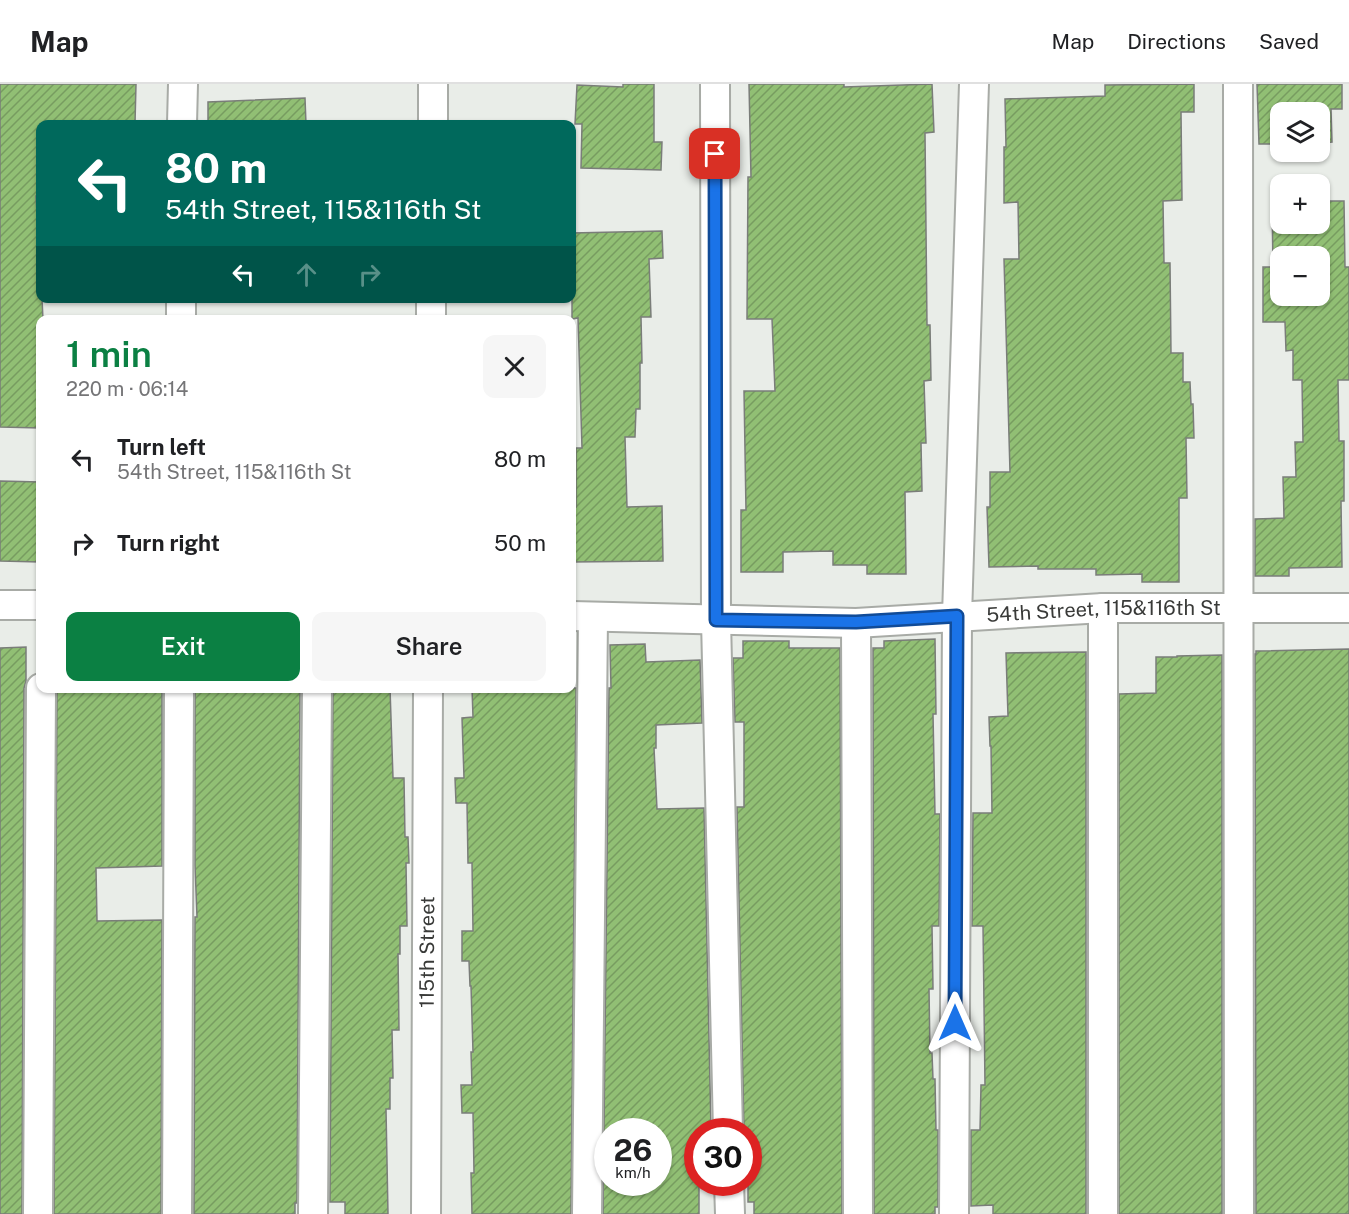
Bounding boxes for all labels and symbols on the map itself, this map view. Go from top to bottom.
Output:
pin [689,128,740,179]
street label: 54th Street, 115&116th St [986,596,1221,627]
street label: 115th Street [415,896,439,1008]
position arrow [923,991,987,1055]
speed limit sign: 30 [684,1118,762,1196]

